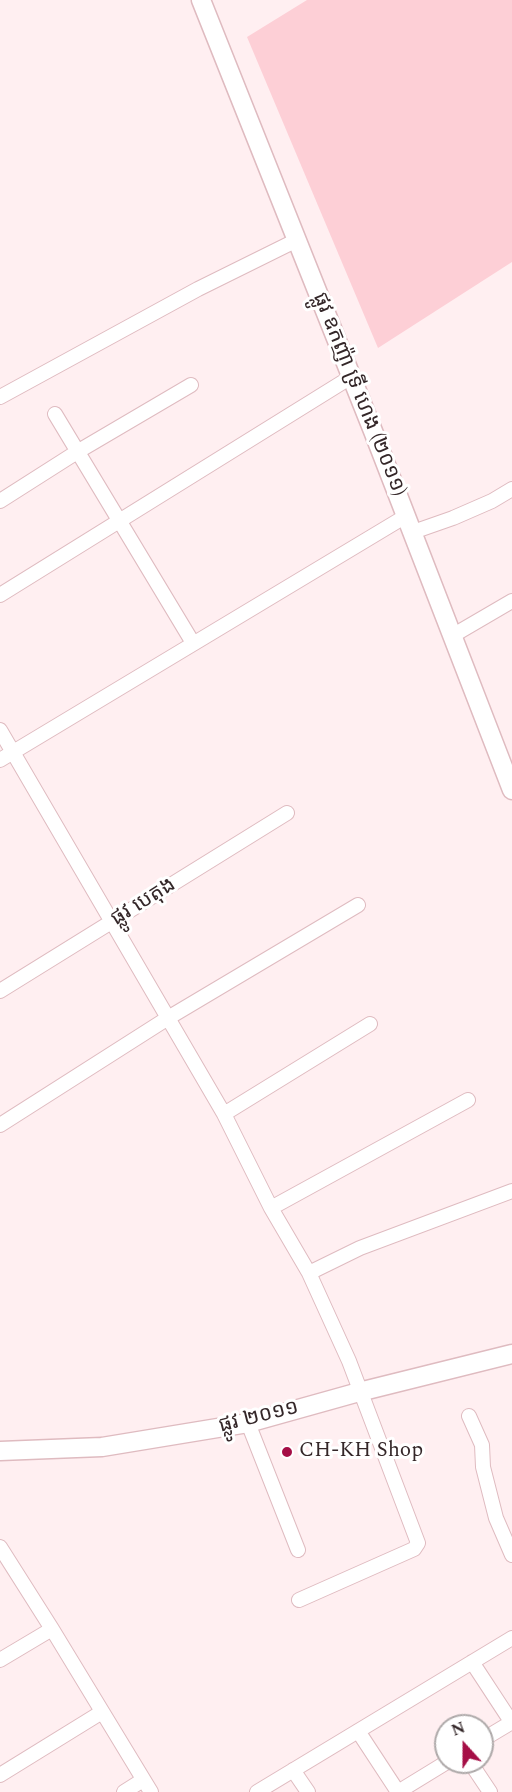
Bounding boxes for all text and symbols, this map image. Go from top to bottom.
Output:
street label: ផ្លូវ ឧកញ៉ា ទ្រី ហេង (២០១១) [306,289,410,501]
street label: ផ្លូវ បេតុង [107,873,181,933]
street label: ផ្លូវ ២០១១ [217,1396,301,1440]
place label: CH-KH Shop [299,1439,423,1465]
marker: CH-KH Shop [280,1445,294,1459]
north arrow [434,1714,494,1774]
text: N [448,1716,469,1743]

